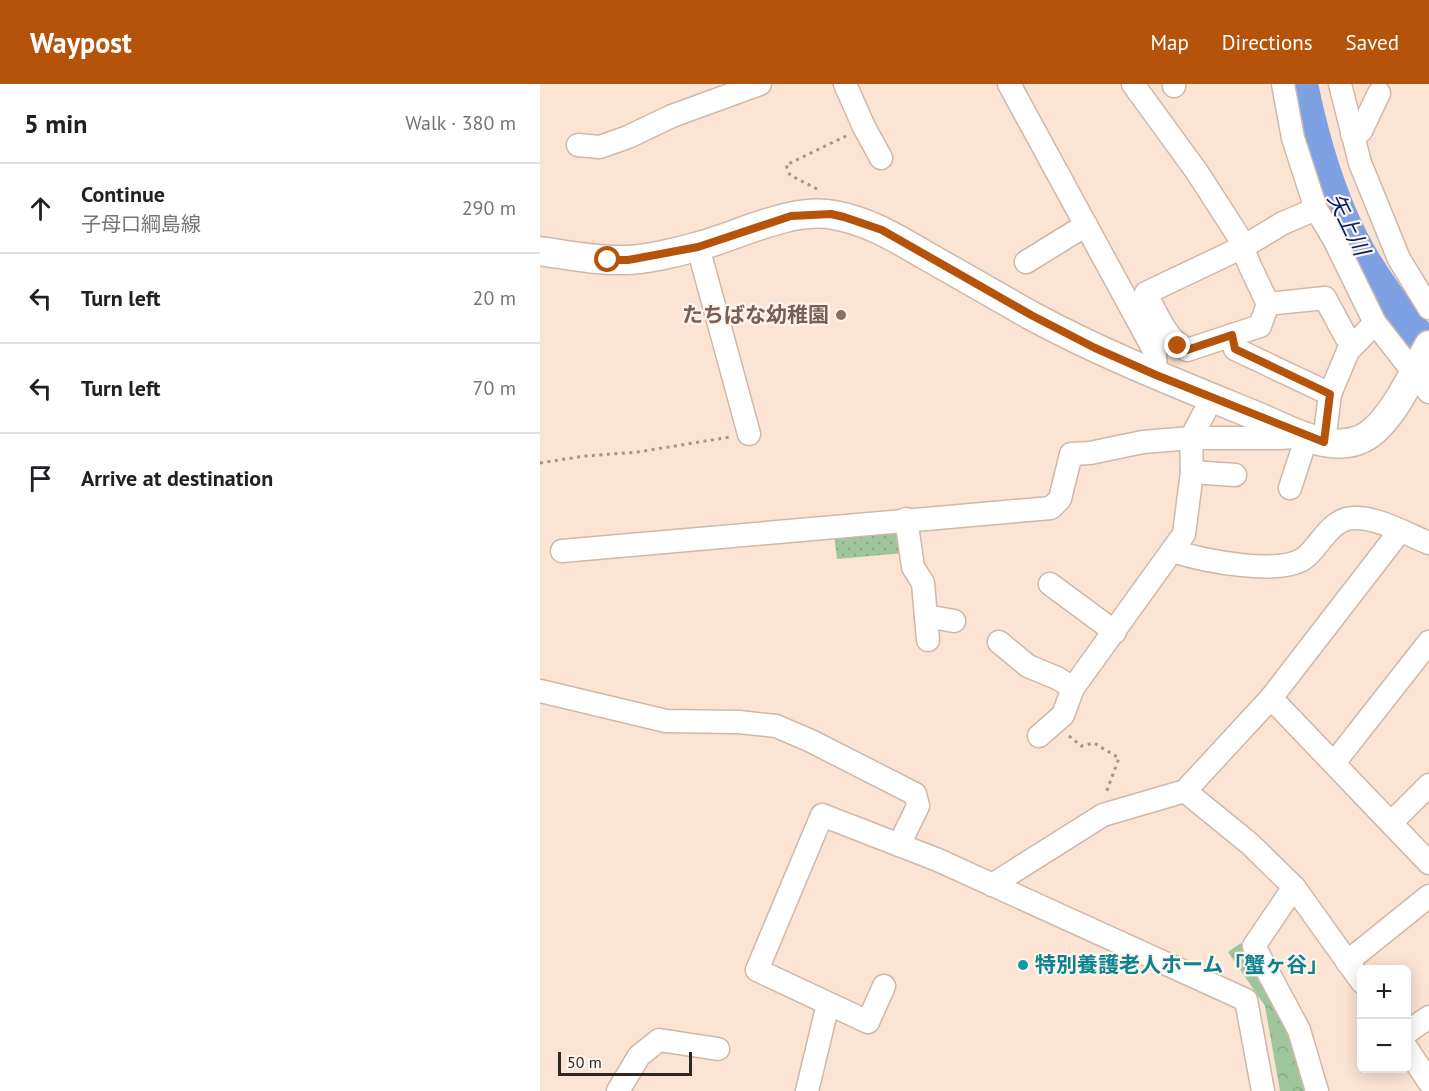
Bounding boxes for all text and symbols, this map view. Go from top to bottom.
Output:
text: Waypost [30,24,132,61]
text: Map [1150,29,1189,56]
text: Directions [1222,29,1313,56]
text: Saved [1346,29,1399,56]
text: 5 min [24,107,87,140]
text: Walk · 380 m [405,110,516,136]
text: Continue [81,180,165,208]
water label: 矢上川 [1322,188,1377,262]
icon: ahead [24,192,57,225]
text: 290 m [462,195,516,221]
text: 子母口綱島線 [81,211,201,237]
route start [594,246,620,272]
icon: left [24,282,57,315]
text: Turn left [81,284,161,312]
text: 20 m [473,285,516,311]
place label: たちばな幼稚園 [682,301,829,328]
marker: たちばな幼稚園 [834,308,848,322]
route end [1164,332,1190,358]
icon: left [24,372,57,405]
text: Turn left [81,374,161,402]
text: 70 m [473,375,516,401]
icon: arrive [24,462,57,495]
text: Arrive at destination [81,464,273,492]
place label: 特別養護老人ホーム「蟹ヶ谷」 [1035,951,1328,978]
marker: 特別養護老人ホーム「蟹ヶ谷」 [1016,958,1030,972]
map controls [1357,965,1411,1073]
button: + [1357,965,1411,1019]
button: − [1357,1019,1411,1073]
scale bar [558,1049,692,1076]
text: 50 m [567,1052,602,1072]

